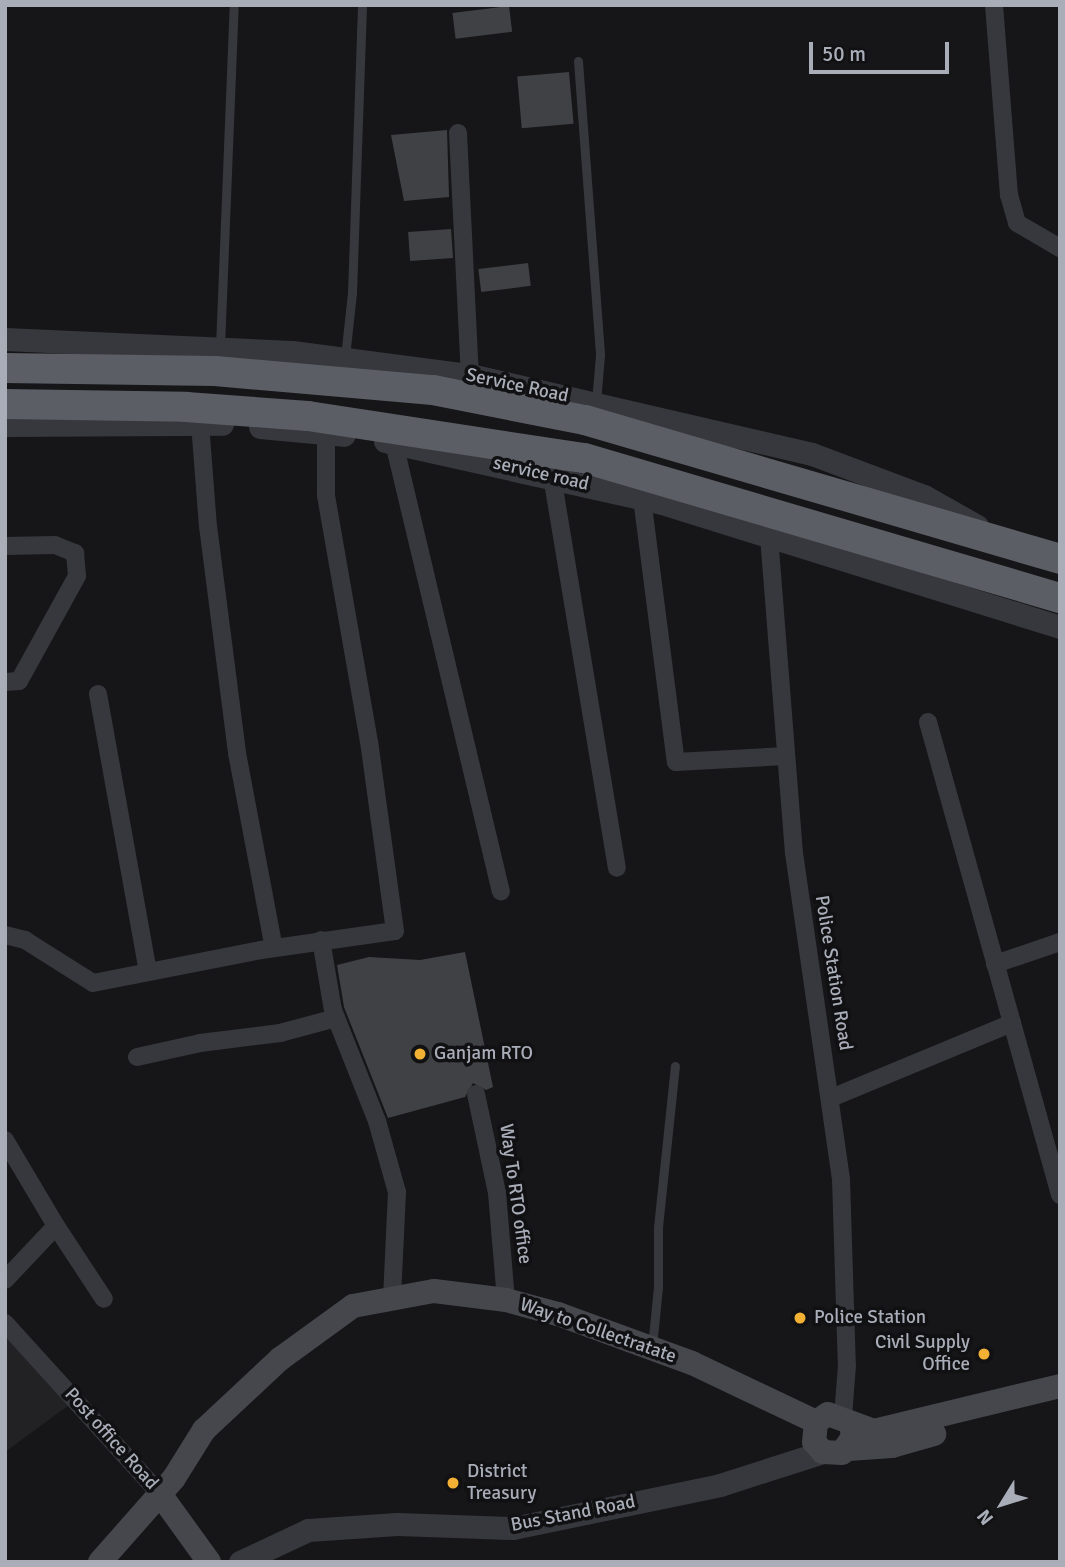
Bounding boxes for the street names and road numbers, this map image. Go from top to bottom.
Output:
street label: Service Road [464,364,570,408]
street label: service road [491,452,591,496]
street label: Police Station Road [809,894,857,1052]
street label: Way To RTO office [494,1122,536,1266]
street label: Way to Collectratate [517,1294,679,1368]
street label: Post office Road [59,1383,163,1495]
street label: Bus Stand Road [509,1491,637,1537]

